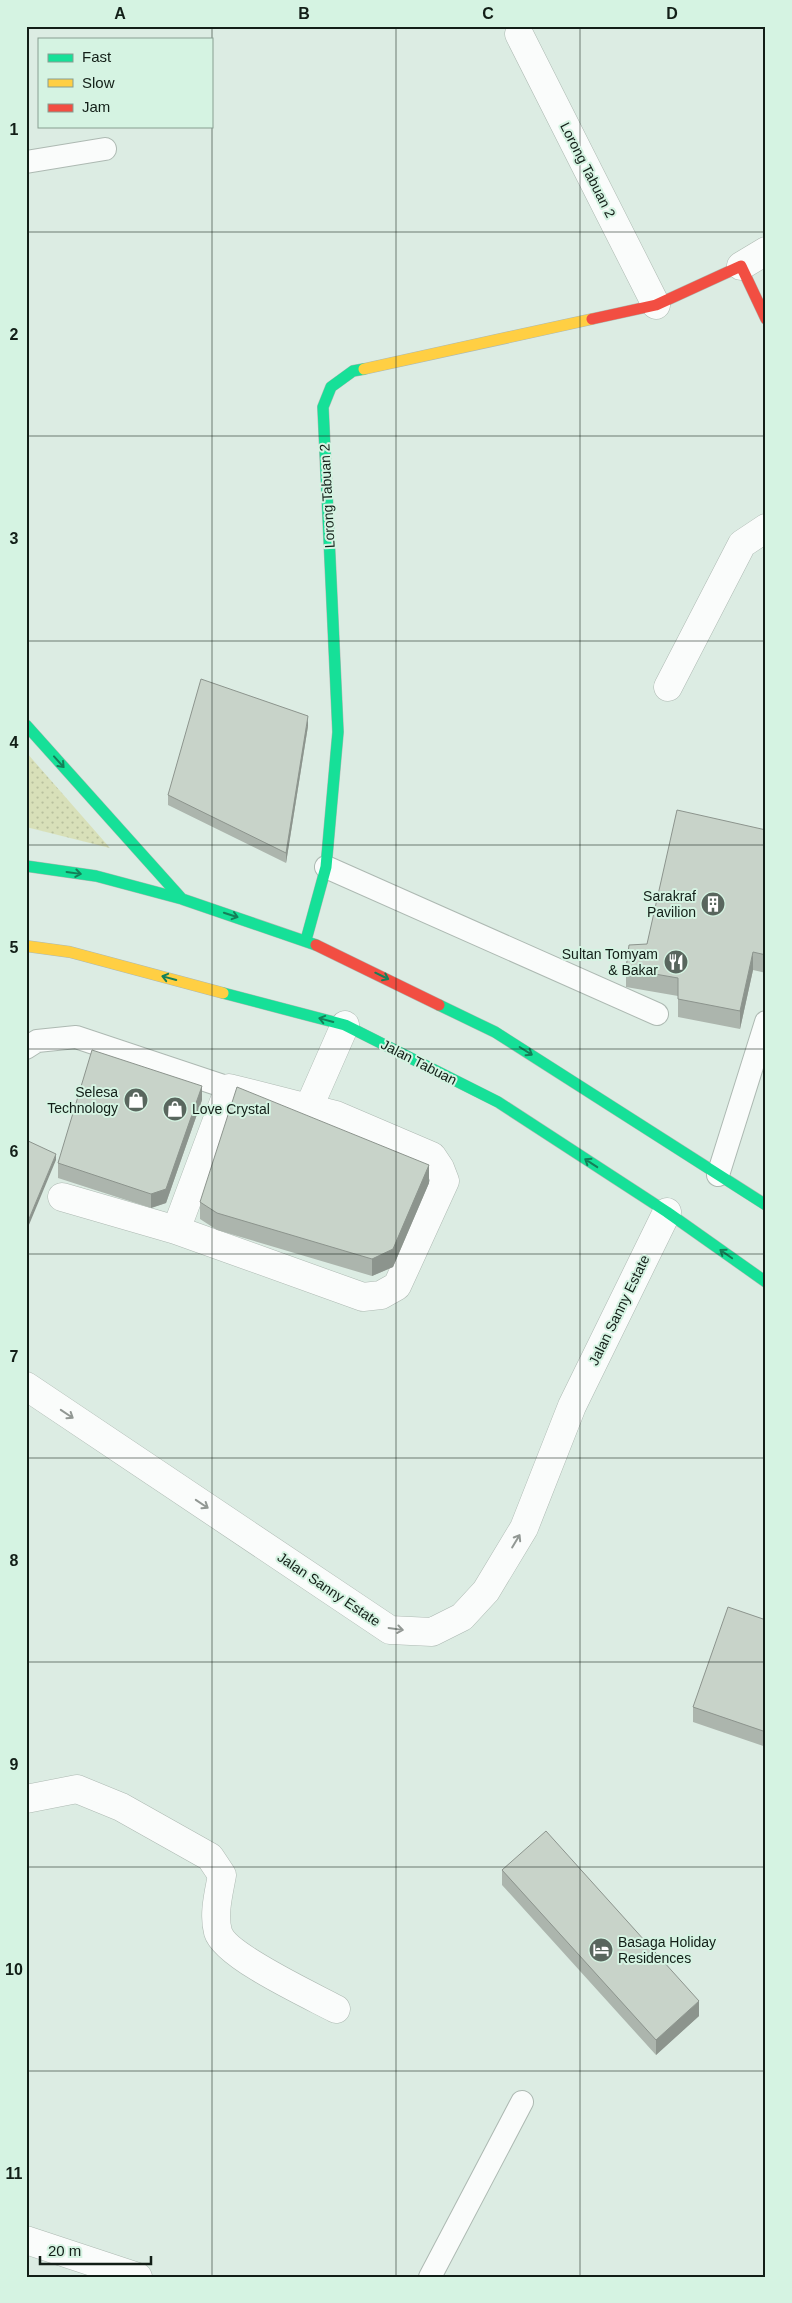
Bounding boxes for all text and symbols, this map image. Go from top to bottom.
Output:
text: A [114,5,126,22]
text: B [298,5,310,22]
text: C [482,5,494,22]
text: D [666,5,678,22]
legend [38,38,212,128]
text: Fast [82,48,112,65]
text: Slow [82,74,115,91]
text: Jam [82,98,110,115]
street label: Lorong Tabuan 2 [557,120,619,221]
text: 1 [10,121,19,138]
text: 2 [10,326,19,343]
street label: Lorong Tabuan 2 [316,443,338,549]
text: 3 [10,530,19,547]
text: 4 [10,734,19,751]
one-way arrow [53,755,65,768]
one-way arrow [66,869,82,879]
place label: Sarakraf Pavilion [643,888,696,920]
building icon: Sarakraf Pavilion [700,891,726,917]
one-way arrow [223,911,239,921]
text: 5 [10,939,19,956]
place label: Sultan Tomyam & Bakar [562,946,658,978]
restaurant icon: Sultan Tomyam & Bakar [663,949,689,975]
one-way arrow [374,972,389,981]
one-way arrow [161,973,177,983]
one-way arrow [318,1015,334,1024]
street label: Jalan Tabuan [378,1036,460,1088]
one-way arrow [518,1046,532,1056]
place label: Selesa Technology [47,1084,118,1116]
shop icon: Selesa Technology [123,1087,149,1113]
shop icon: Love Crystal [162,1096,188,1122]
place label: Love Crystal [192,1101,270,1117]
text: 6 [10,1143,19,1160]
one-way arrow [585,1158,599,1168]
one-way arrow [719,1249,733,1259]
street label: Jalan Sanny Estate [585,1252,653,1368]
text: 7 [10,1348,19,1365]
one-way arrow [59,1409,73,1419]
one-way arrow [194,1499,208,1509]
one-way arrow [511,1535,521,1549]
street label: Jalan Sanny Estate [275,1549,384,1629]
text: 8 [10,1552,19,1569]
one-way arrow [388,1624,404,1634]
text: 9 [10,1756,19,1773]
place label: Basaga Holiday Residences [618,1934,716,1966]
hotel icon: Basaga Holiday Residences [588,1937,614,1963]
text: 10 [5,1961,23,1978]
text: 11 [6,2165,23,2182]
scale bar [40,2233,151,2265]
text: 20 m [48,2242,81,2259]

